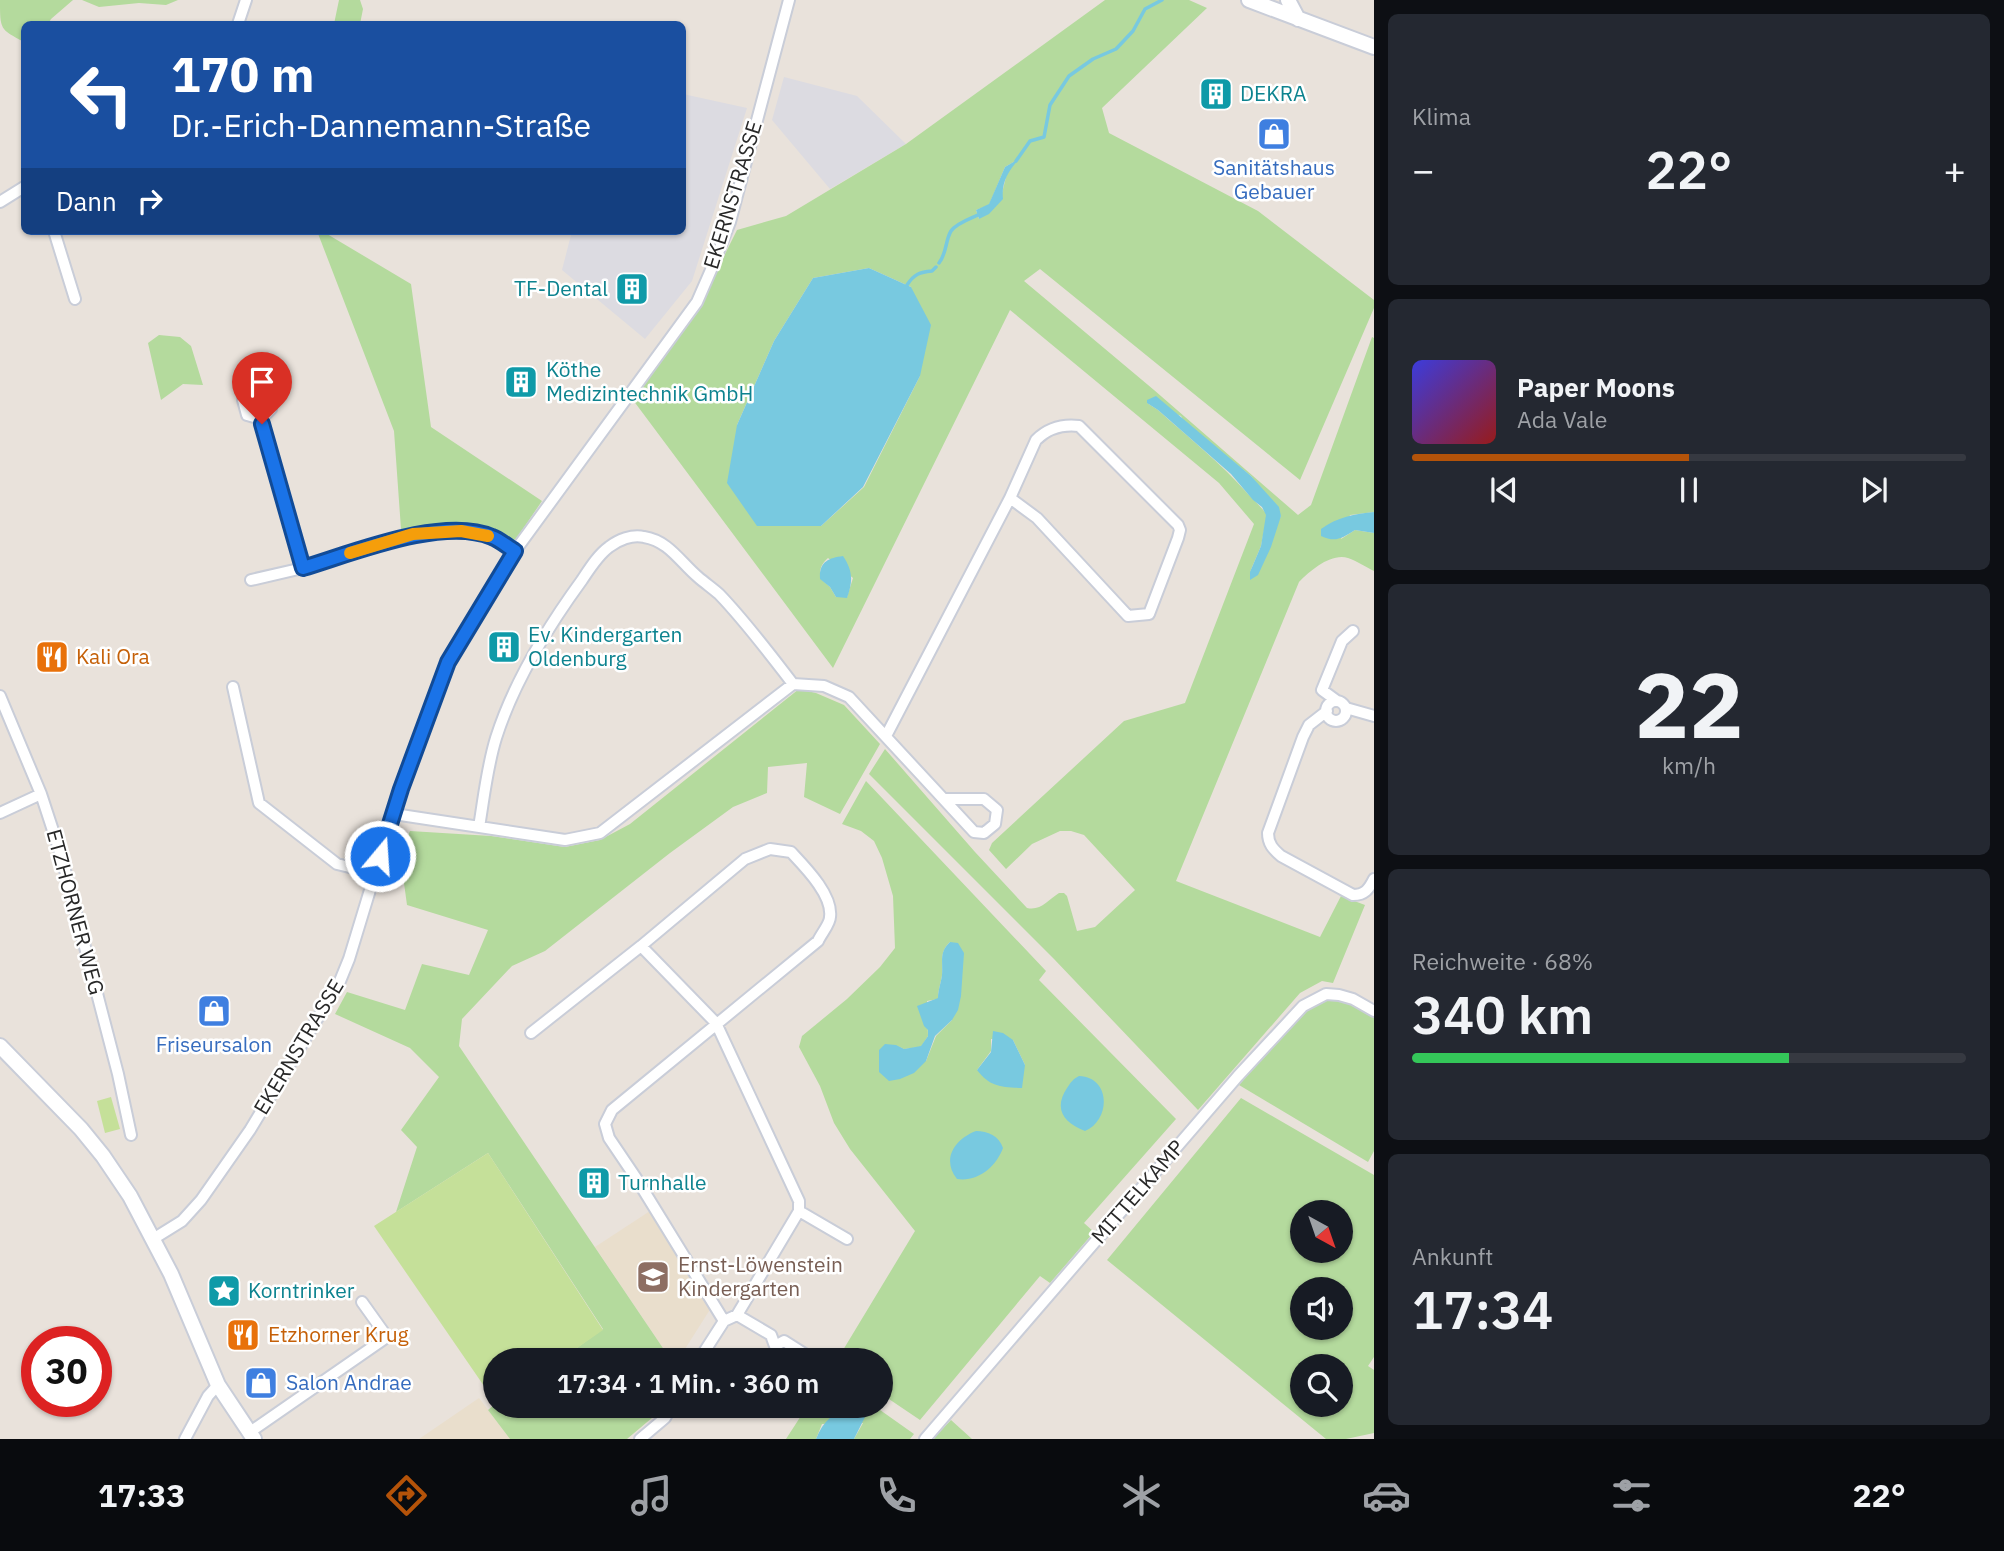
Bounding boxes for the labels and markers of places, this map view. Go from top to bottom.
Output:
building icon: DEKRA [1197,75,1235,113]
place label: DEKRA [1240,79,1307,107]
shop icon: Sanitätshaus Gebauer [1255,115,1293,153]
place label: Sanitätshaus Gebauer [1213,153,1335,205]
building icon: TF-Dental [613,270,651,308]
place label: TF-Dental [514,274,608,302]
pin [232,352,292,424]
place label: Köthe Medizintechnik GmbH [546,355,753,407]
building icon: Köthe Medizintechnik GmbH [502,363,540,401]
place label: Ev. Kindergarten Oldenburg [528,620,683,672]
building icon: Ev. Kindergarten Oldenburg [485,628,523,666]
restaurant icon: Kali Ora [33,638,71,676]
place label: Kali Ora [76,642,150,670]
shop icon: Friseursalon [195,992,233,1030]
place label: Friseursalon [156,1030,272,1058]
building icon: Turnhalle [575,1164,613,1202]
place label: Turnhalle [618,1168,707,1196]
place label: Ernst-Löwenstein Kindergarten [678,1250,843,1302]
school or university icon: Ernst-Löwenstein Kindergarten [634,1258,672,1296]
place icon: Korntrinker [205,1272,243,1310]
place label: Korntrinker [248,1276,355,1304]
restaurant icon: Etzhorner Krug [224,1316,262,1354]
place label: Etzhorner Krug [268,1320,409,1348]
shop icon: Salon Andrae [242,1364,280,1402]
place label: Salon Andrae [286,1368,412,1396]

